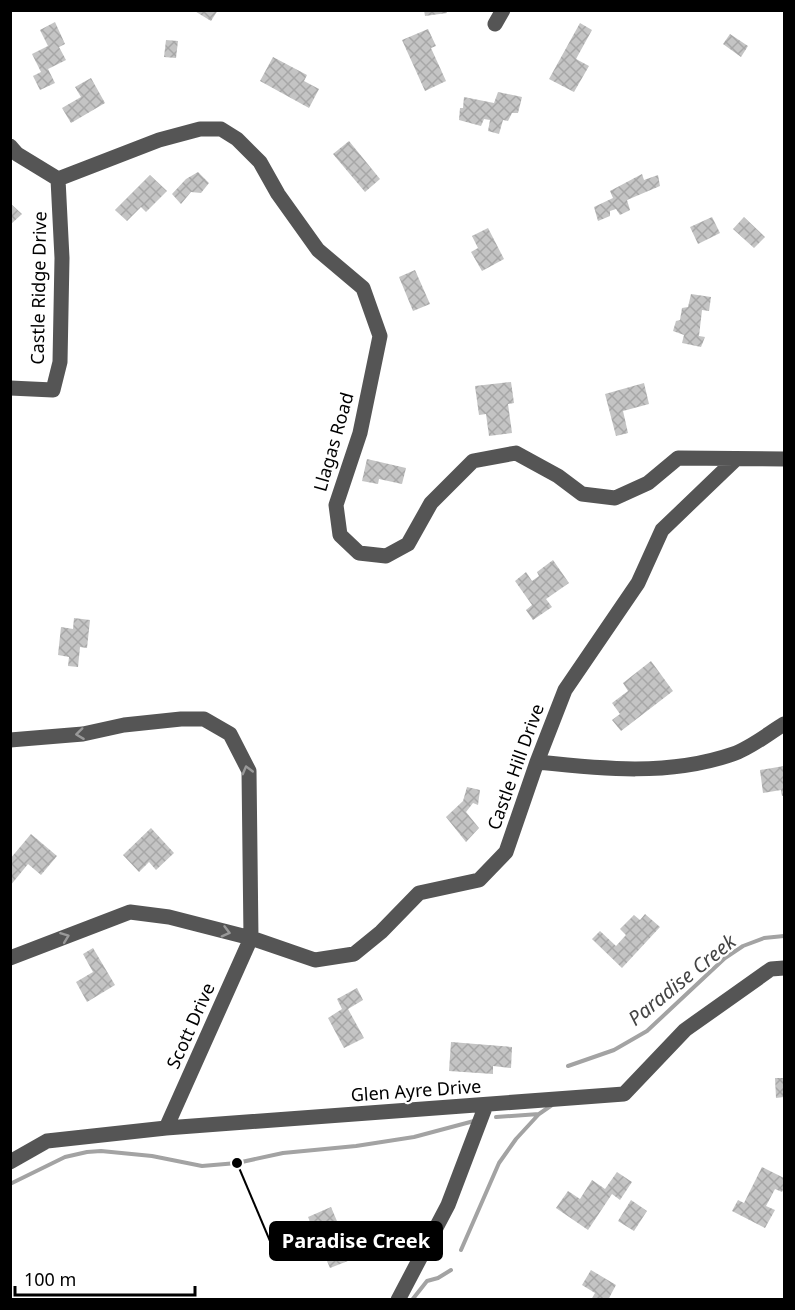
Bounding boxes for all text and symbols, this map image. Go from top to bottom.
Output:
street label: Castle Ridge Drive [25,211,51,365]
street label: Llagas Road [307,389,359,494]
street label: Castle Hill Drive [481,700,549,833]
one-way arrow [75,727,85,739]
one-way arrow [241,765,254,775]
one-way arrow [220,924,230,937]
water label: Paradise Creek [622,927,742,1031]
one-way arrow [59,932,70,944]
street label: Scott Drive [160,979,220,1072]
street label: Glen Ayre Drive [350,1073,482,1107]
callout: Paradise Creek [270,1222,442,1260]
text: Paradise Creek [282,1227,431,1254]
scale bar [15,1259,195,1297]
text: 100 m [24,1267,76,1291]

